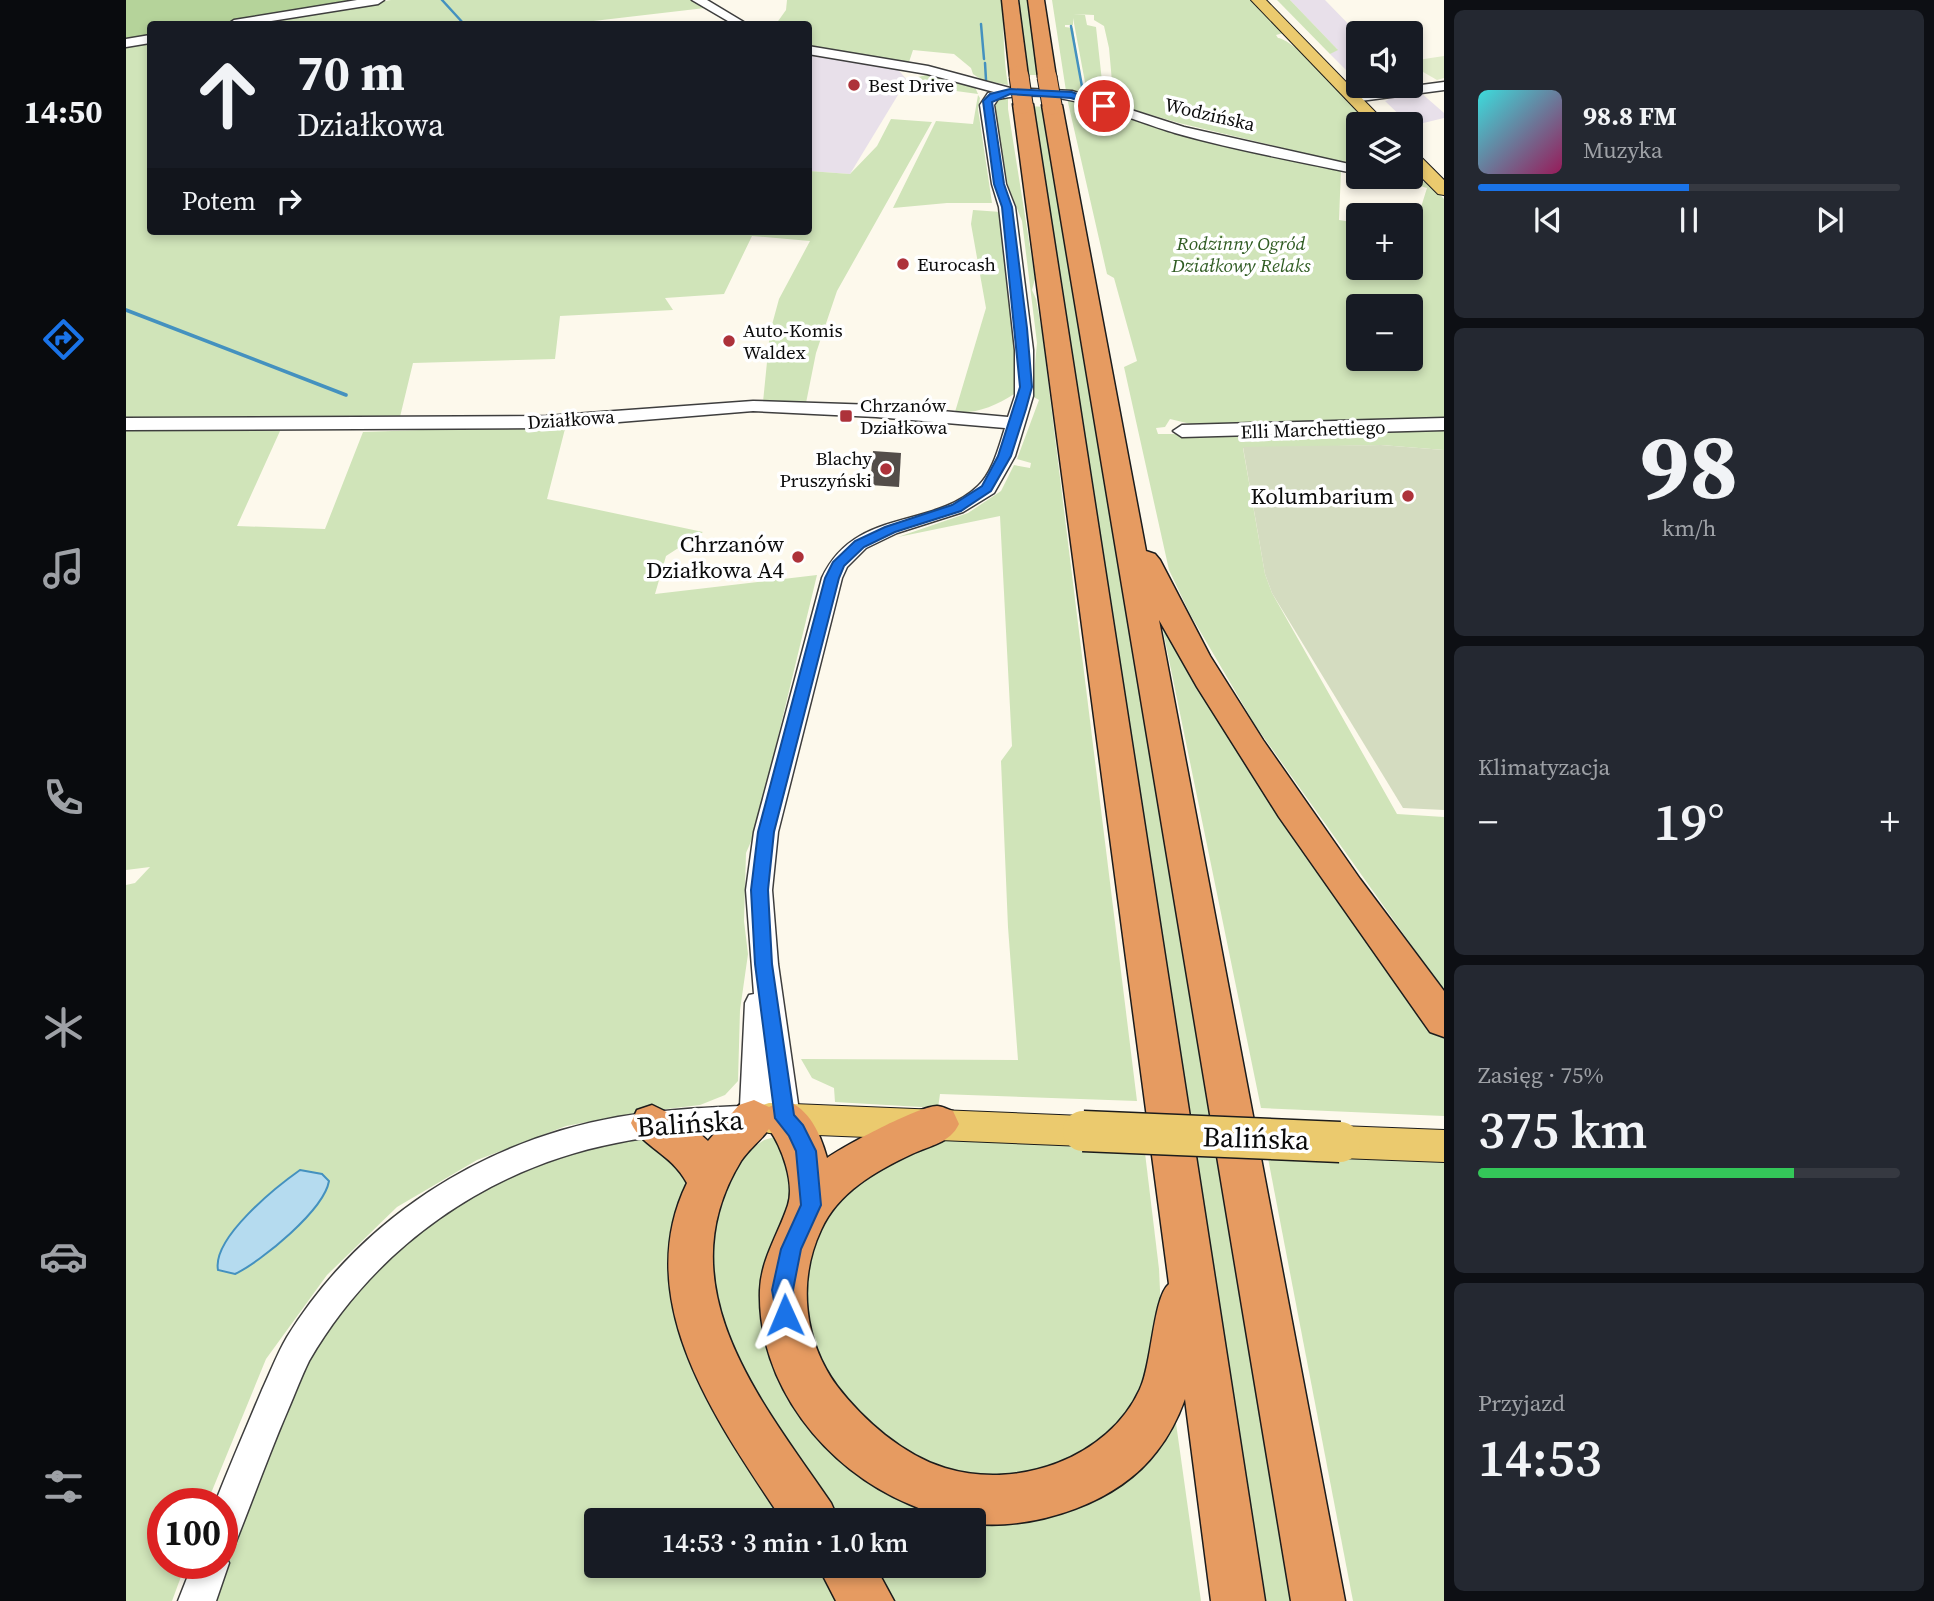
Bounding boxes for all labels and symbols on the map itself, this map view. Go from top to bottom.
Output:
place label: Best Drive [868,72,954,98]
pin [1074,76,1134,136]
marker: Best Drive [846,77,862,93]
street label: Wodzińska [1162,91,1258,137]
park label: Rodzinny Ogród Działkowy Relaks [1171,230,1311,278]
place label: Eurocash [917,251,996,277]
marker: Eurocash [895,256,911,272]
place label: Auto-Komis Waldex [743,317,843,365]
marker: Auto-Komis Waldex [721,333,737,349]
place label: Chrzanów Działkowa [860,392,948,440]
street label: Działkowa [526,403,616,435]
marker: Chrzanów Działkowa [838,408,854,424]
street label: Elli Marchettiego [1240,413,1386,445]
place label: Blachy Pruszyński [780,445,872,493]
marker: Blachy Pruszyński [878,461,894,477]
place label: Kolumbarium [1250,480,1394,512]
marker: Kolumbarium [1400,488,1416,504]
place label: Chrzanów Działkowa A4 [646,528,784,586]
marker: Chrzanów Działkowa A4 [790,549,806,565]
street label: Balińska [635,1100,745,1146]
street label: Balińska [1202,1117,1311,1159]
position arrow [748,1278,822,1352]
speed limit sign: 100 [147,1488,238,1579]

